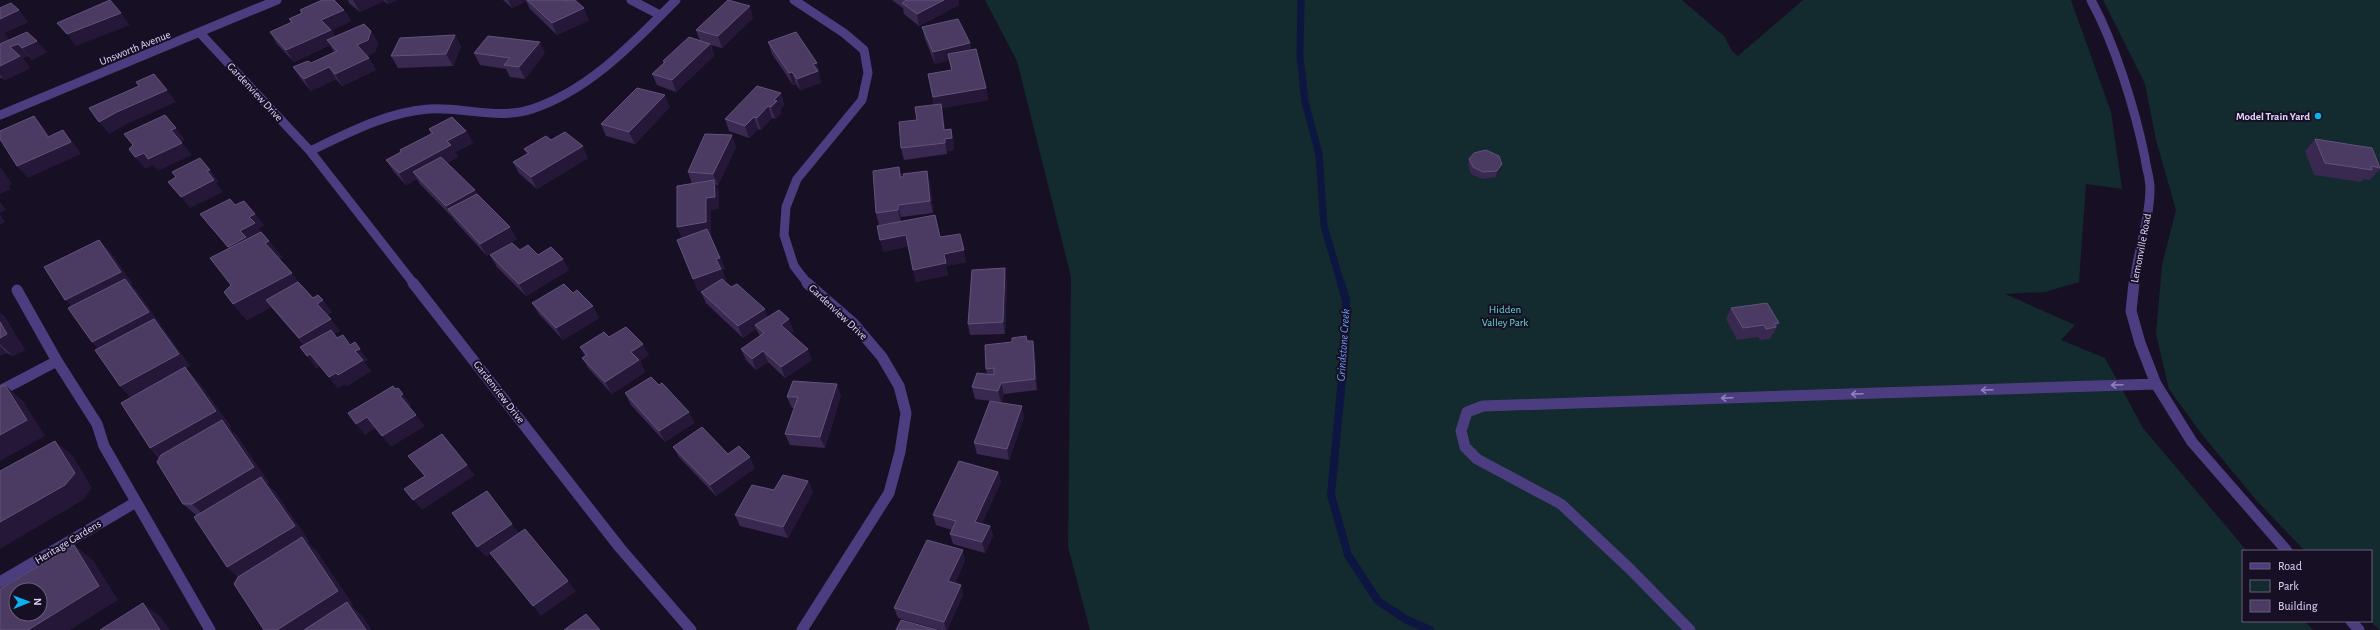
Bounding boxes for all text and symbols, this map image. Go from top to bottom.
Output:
street label: Unsworth Avenue [98,29,172,67]
street label: Gardenview Drive [225,61,285,123]
place label: Model Train Yard [2236,111,2310,122]
marker: Model Train Yard [2313,111,2323,121]
street label: Lemonville Road [2129,212,2153,284]
street label: Gardenview Drive [807,282,869,342]
park label: Hidden Valley Park [1482,304,1528,328]
water label: Grindstone Creek [1334,308,1352,382]
street label: Gardenview Drive [471,359,527,425]
one-way arrow [2111,381,2124,389]
one-way arrow [1981,386,1994,393]
one-way arrow [1851,390,1864,398]
one-way arrow [1721,394,1734,402]
street label: Heritage Gardens [33,518,103,566]
legend [2242,550,2372,622]
text: Road [2278,560,2302,572]
text: Park [2278,580,2299,592]
north arrow [8,582,48,622]
text: N [32,598,43,606]
text: Building [2278,600,2318,612]

